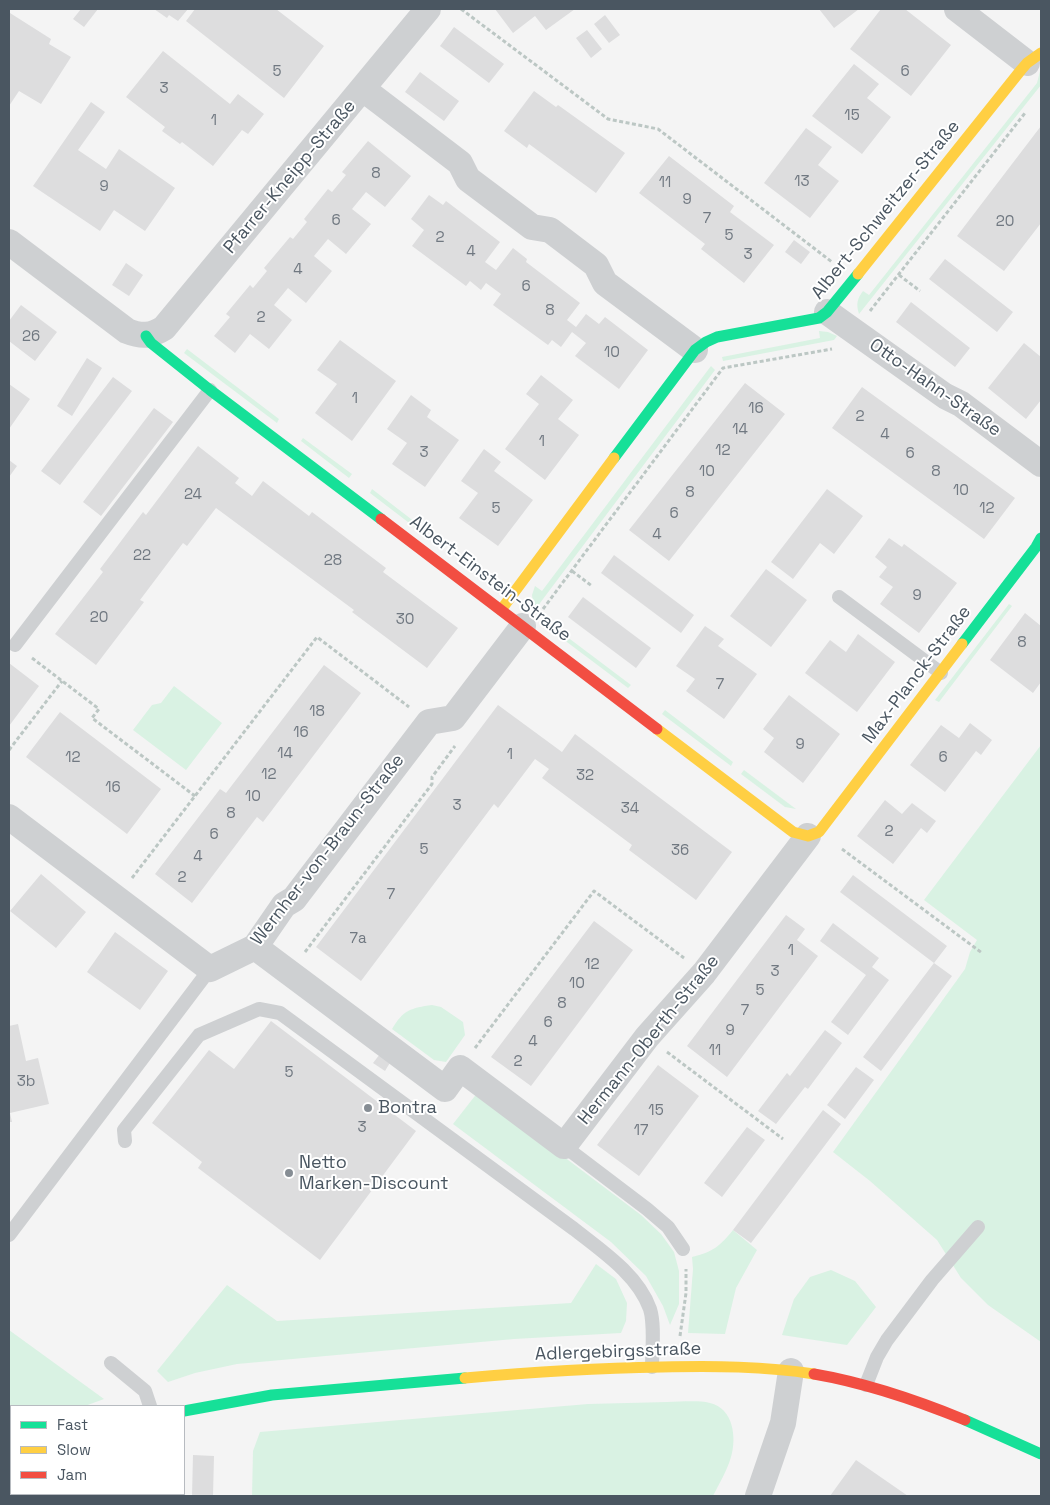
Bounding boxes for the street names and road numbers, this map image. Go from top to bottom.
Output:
street label: Pfarrer-Kneipp-Straße [219,96,361,258]
street label: Albert-Schweitzer-Straße [807,116,965,304]
street label: Otto-Hahn-Straße [865,334,1005,442]
street label: Albert-Einstein-Straße [405,511,575,647]
street label: Max-Planck-Straße [858,602,976,748]
street label: Wernher-von-Braun-Straße [247,750,409,950]
street label: Hermann-Oberth-Straße [574,951,724,1129]
street label: Adlergebirgsstraße [534,1338,702,1366]

